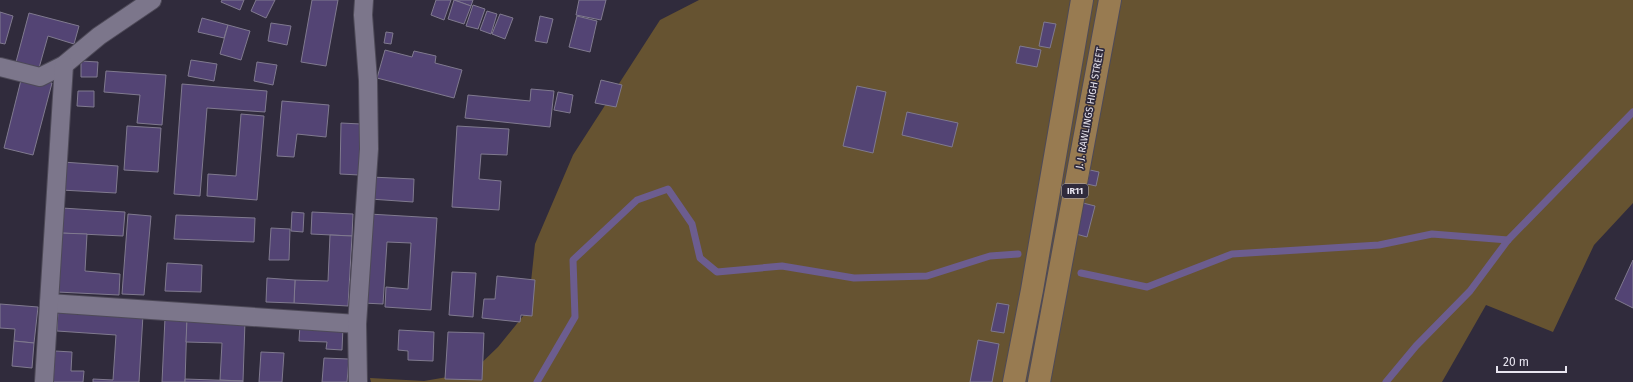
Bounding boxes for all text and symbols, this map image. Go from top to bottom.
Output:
street label: J. J. RAWLINGS HIGH STREET [1073,45,1107,170]
road number: IR11 [1062,184,1088,198]
scale bar [1497,348,1566,374]
text: 20 m [1503,355,1529,369]

